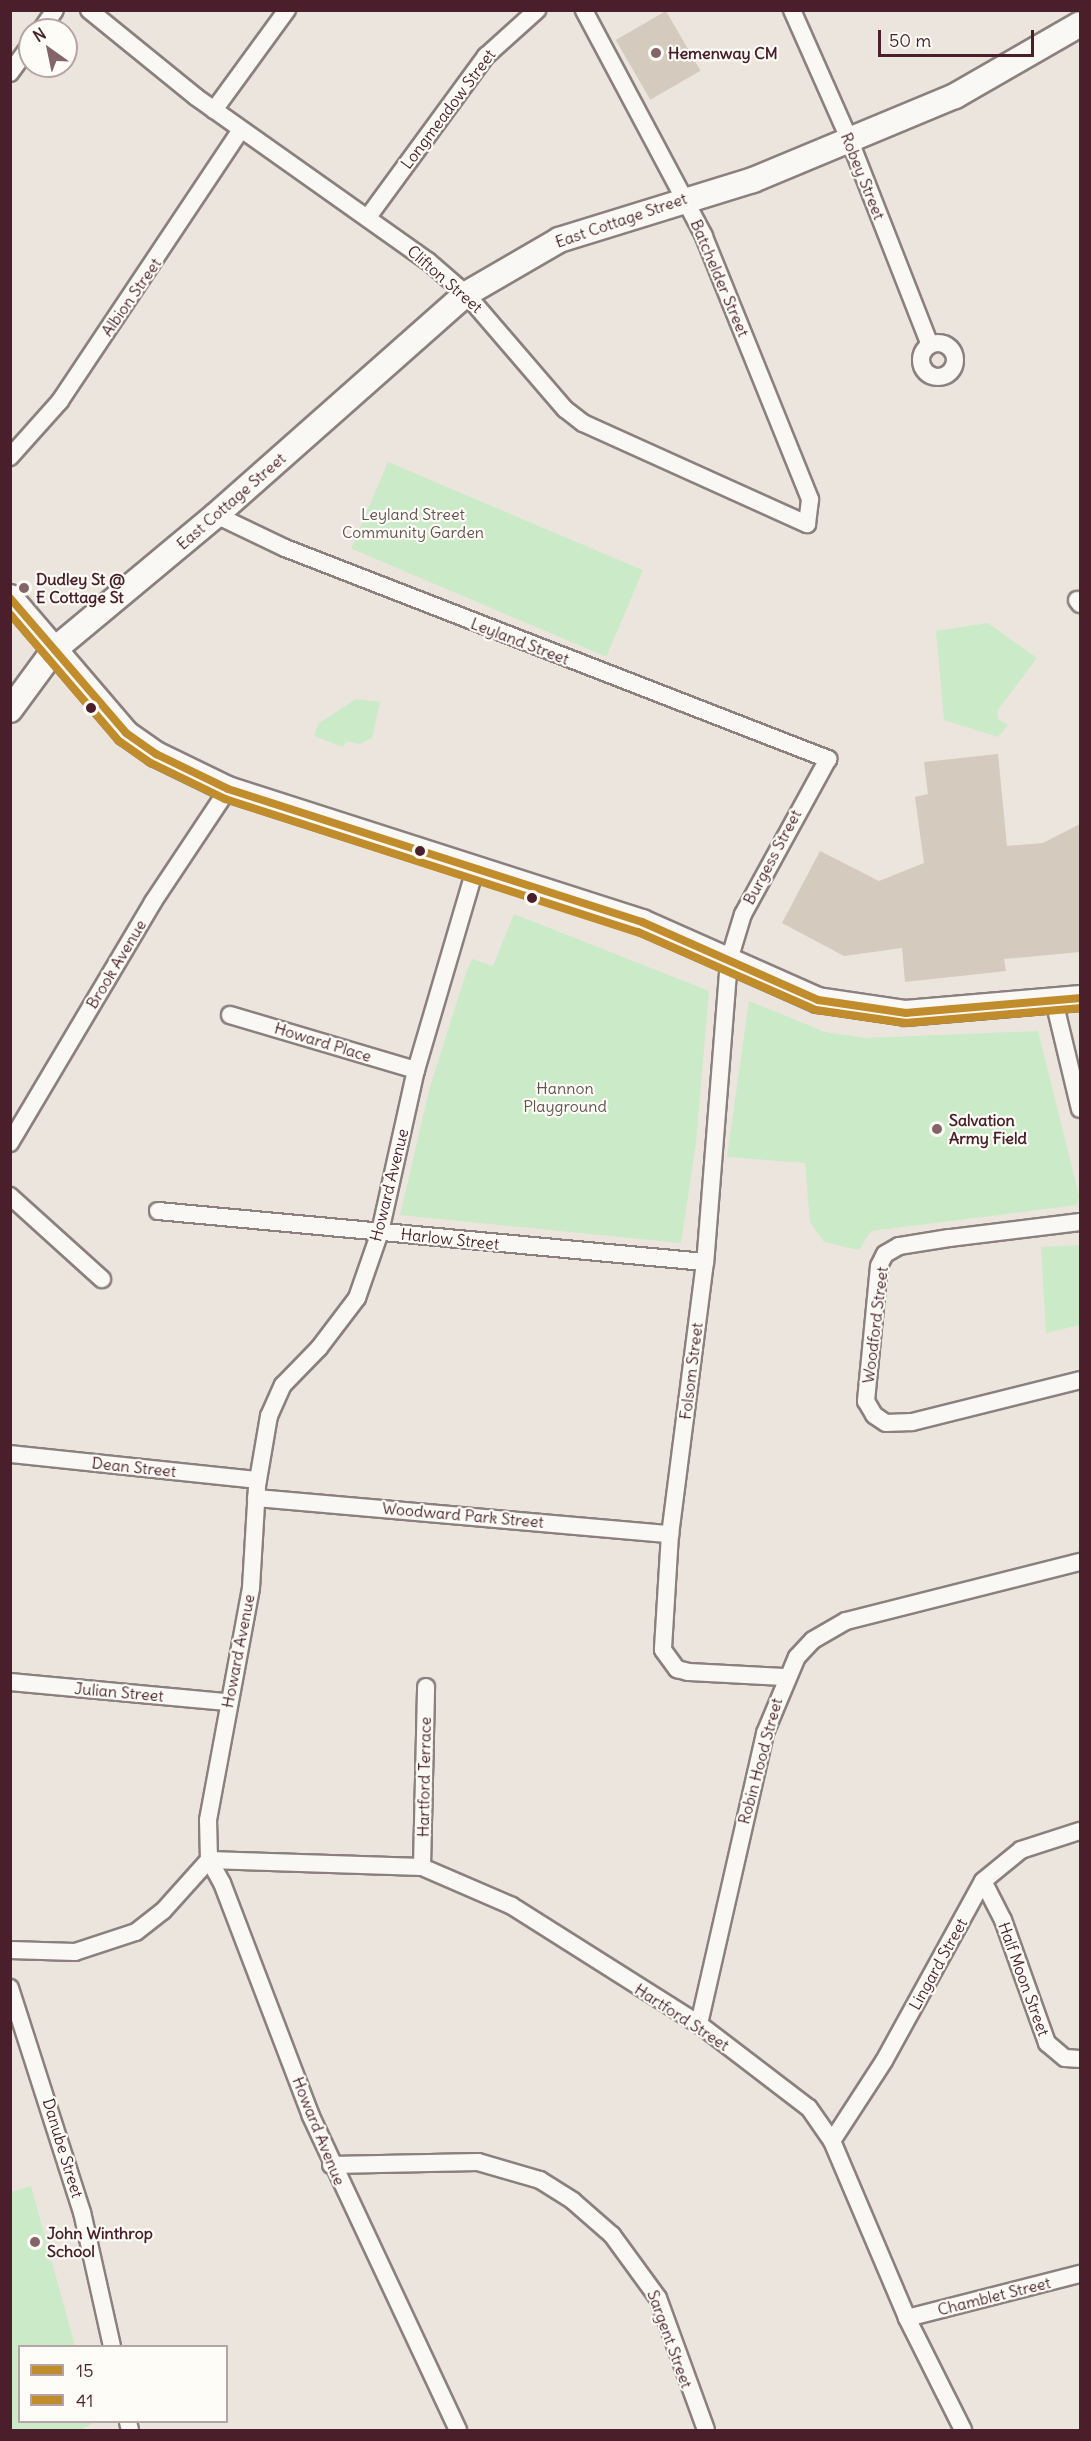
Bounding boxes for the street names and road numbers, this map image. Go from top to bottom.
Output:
street label: Longmeadow Street [397,45,499,173]
street label: Robey Street [837,130,889,222]
street label: East Cottage Street [553,188,689,252]
street label: Batchelder Street [687,216,753,340]
street label: Clifton Street [404,241,486,317]
street label: Albion Street [97,254,165,340]
street label: East Cottage Street [173,449,289,553]
street label: Leyland Street [468,613,572,669]
street label: Burgess Street [739,806,805,908]
street label: Brook Avenue [82,916,150,1012]
street label: Howard Place [272,1018,374,1066]
street label: Howard Avenue [366,1127,412,1243]
street label: Harlow Street [400,1224,500,1254]
street label: Woodford Street [858,1265,892,1385]
street label: Folsom Street [676,1321,706,1421]
street label: Dean Street [91,1453,177,1481]
street label: Woodward Park Street [381,1498,545,1532]
street label: Howard Avenue [218,1593,258,1709]
street label: Julian Street [74,1679,164,1705]
street label: Robin Hood Street [734,1696,786,1826]
street label: Hartford Terrace [413,1717,435,1837]
street label: Lingard Street [905,1915,971,2013]
street label: Half Moon Street [994,1919,1054,2039]
street label: Hartford Street [631,1979,733,2055]
street label: Howard Avenue [288,2074,350,2188]
street label: Danube Street [39,2096,87,2200]
street label: Chamblet Street [935,2273,1053,2319]
street label: Sargent Street [643,2287,697,2391]

